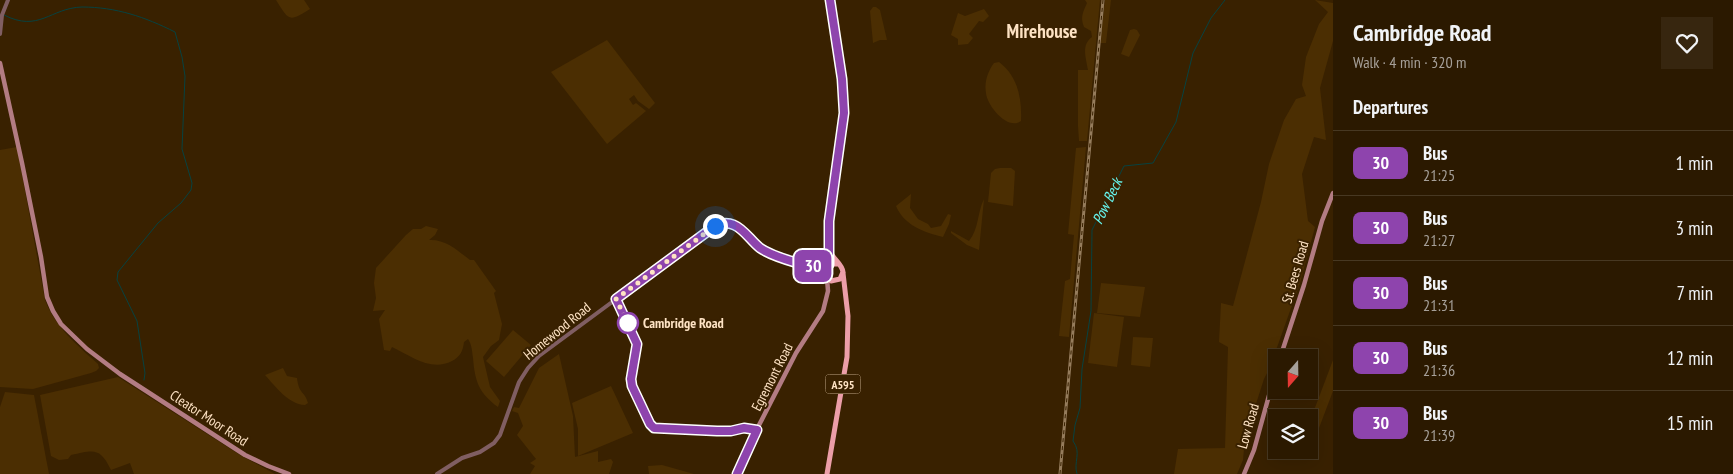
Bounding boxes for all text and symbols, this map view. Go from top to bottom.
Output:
text: Cambridge Road [1353,17,1492,48]
button: heart [1661,17,1713,69]
district label: Mirehouse [1007,19,1077,43]
text: Walk · 4 min · 320 m [1353,52,1466,72]
text: Departures [1353,95,1428,119]
text: Bus [1423,141,1447,165]
text: 30 [1372,151,1389,174]
text: 1 min [1676,151,1713,175]
text: 21:25 [1423,165,1455,185]
water label: Pow Beck [1088,173,1127,227]
text: Bus [1423,206,1447,230]
your location [703,214,728,239]
text: 30 [1372,216,1389,239]
text: 3 min [1676,216,1713,240]
text: 21:27 [1423,230,1455,250]
street label: St. Bees Road [1278,239,1312,305]
line badge: 30 [790,250,836,282]
text: 30 [804,254,822,277]
text: Bus [1423,271,1447,295]
text: 30 [1372,281,1389,304]
text: 7 min [1676,281,1713,305]
text: 21:31 [1423,295,1455,315]
street label: Homewood Road [520,298,594,364]
marker: Cambridge Road [617,312,639,334]
place label: Cambridge Road [643,314,724,332]
text: Bus [1423,336,1447,360]
street label: Egremont Road [747,340,797,414]
text: 30 [1372,346,1389,369]
text: 12 min [1667,346,1713,370]
north arrow [1268,349,1318,399]
map controls [1268,349,1318,459]
text: 21:36 [1423,360,1455,380]
road number: A595 [826,374,860,394]
street label: Cleator Moor Road [167,386,251,450]
street label: Low Road [1233,401,1263,451]
text: Bus [1423,401,1447,425]
button: layers [1268,409,1318,459]
text: 30 [1372,411,1389,434]
text: 15 min [1667,411,1713,435]
text: 21:39 [1423,425,1455,445]

